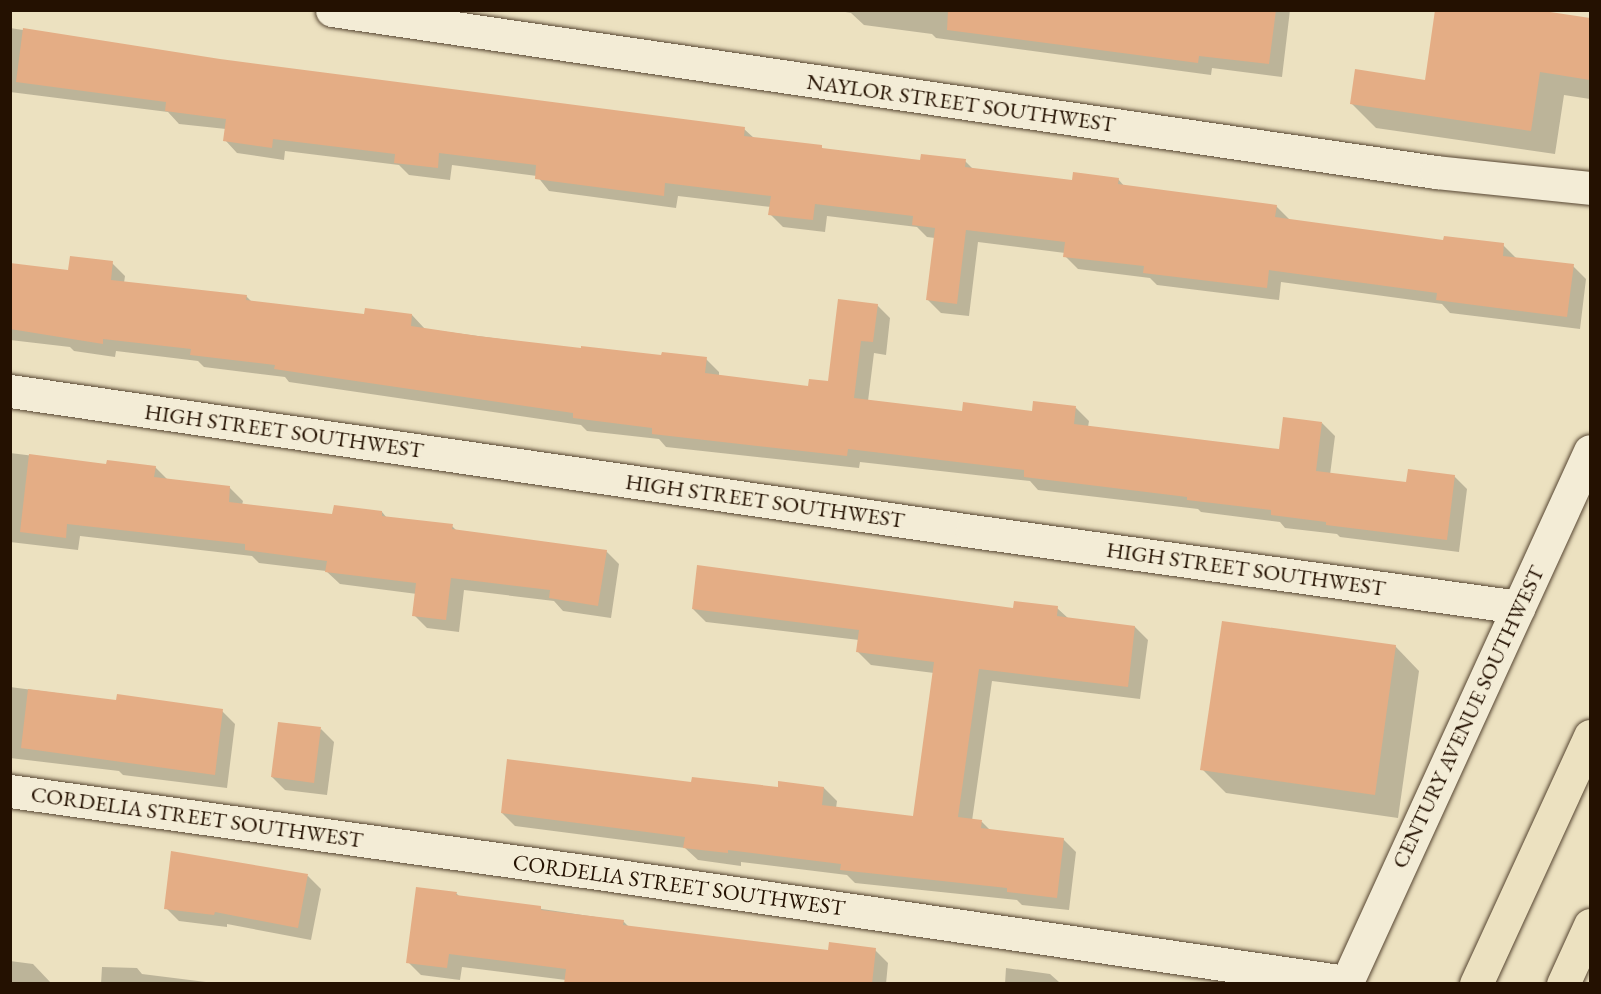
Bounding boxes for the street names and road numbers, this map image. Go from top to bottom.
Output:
street label: NAYLOR STREET SOUTHWEST [805,68,1117,138]
street label: HIGH STREET SOUTHWEST [143,398,425,464]
street label: HIGH STREET SOUTHWEST [624,468,906,534]
street label: HIGH STREET SOUTHWEST [1105,536,1387,602]
street label: CENTURY AVENUE SOUTHWEST [1386,562,1550,872]
street label: CORDELIA STREET SOUTHWEST [29,781,365,853]
street label: CORDELIA STREET SOUTHWEST [511,849,847,921]

